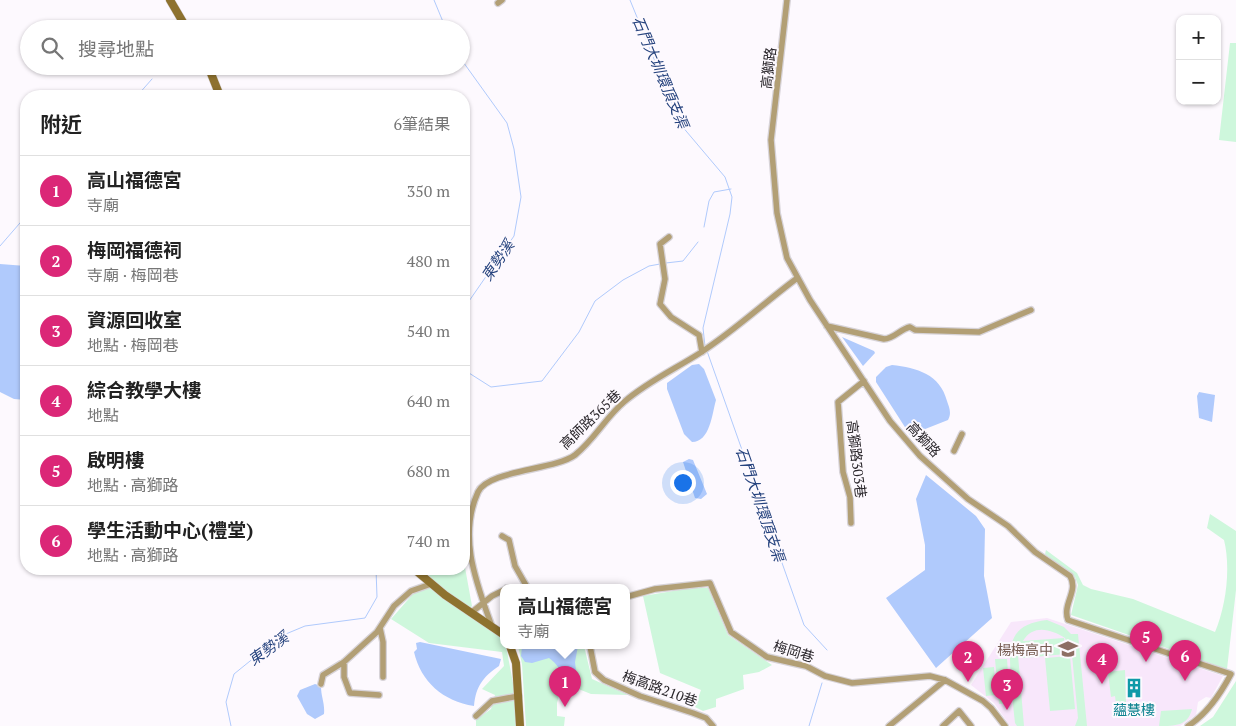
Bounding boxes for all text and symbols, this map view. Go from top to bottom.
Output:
water label: 石門大圳環頂支渠 [628,13,694,133]
map controls [1176,15,1221,105]
button: + [1176,15,1221,60]
search box [20,20,470,75]
icon: search [38,34,66,62]
text: 搜尋地點 [78,36,154,61]
street label: 高獅路 [756,46,780,90]
button: − [1176,60,1221,105]
text: 附近 [40,110,82,138]
text: 6筆結果 [393,113,450,135]
text: 高山福德宮 [87,167,182,192]
text: 1 [51,180,61,202]
text: 350 m [407,180,450,202]
text: 寺廟 [87,194,119,216]
water label: 東勢溪 [476,234,519,284]
text: 梅岡福德祠 [87,237,182,262]
text: 2 [51,250,61,272]
text: 480 m [407,250,450,272]
text: 寺廟 · 梅岡巷 [87,264,179,286]
text: 資源回收室 [87,307,182,332]
text: 3 [51,320,61,342]
text: 540 m [407,320,450,342]
text: 地點 · 梅岡巷 [87,334,179,356]
text: 綜合教學大樓 [87,377,201,402]
street label: 高師路365巷 [555,385,625,453]
text: 4 [51,390,61,412]
text: 640 m [407,390,450,412]
text: 地點 [87,404,119,426]
street label: 高獅路 [903,417,945,461]
street label: 高獅路303巷 [843,419,871,499]
water label: 石門大圳環頂支渠 [732,444,791,566]
text: 啟明樓 [87,447,144,472]
text: 5 [51,460,61,482]
text: 680 m [407,460,450,482]
your location [670,470,696,496]
text: 地點 · 高獅路 [87,474,179,496]
text: 學生活動中心(禮堂) [87,517,253,542]
text: 6 [51,530,61,552]
text: 740 m [407,530,450,552]
text: 地點 · 高獅路 [87,544,179,566]
popup [500,584,630,649]
text: 高山福德宮 [517,593,613,618]
text: 寺廟 [517,620,550,642]
pin: 5 [1130,621,1162,662]
water label: 東勢溪 [244,626,294,669]
street label: 梅岡巷 [771,636,817,666]
school or university icon: 楊梅高中 [1057,638,1079,660]
place label: 楊梅高中 [997,640,1053,659]
pin: 6 [1169,640,1201,681]
pin: 2 [952,641,984,682]
pin: 4 [1086,643,1118,684]
pin: 1 [549,666,581,707]
street label: 梅高路210巷 [620,666,700,710]
pin: 3 [991,669,1023,710]
building icon: 蘊慧樓 [1123,677,1145,699]
place label: 蘊慧樓 [1113,700,1155,719]

